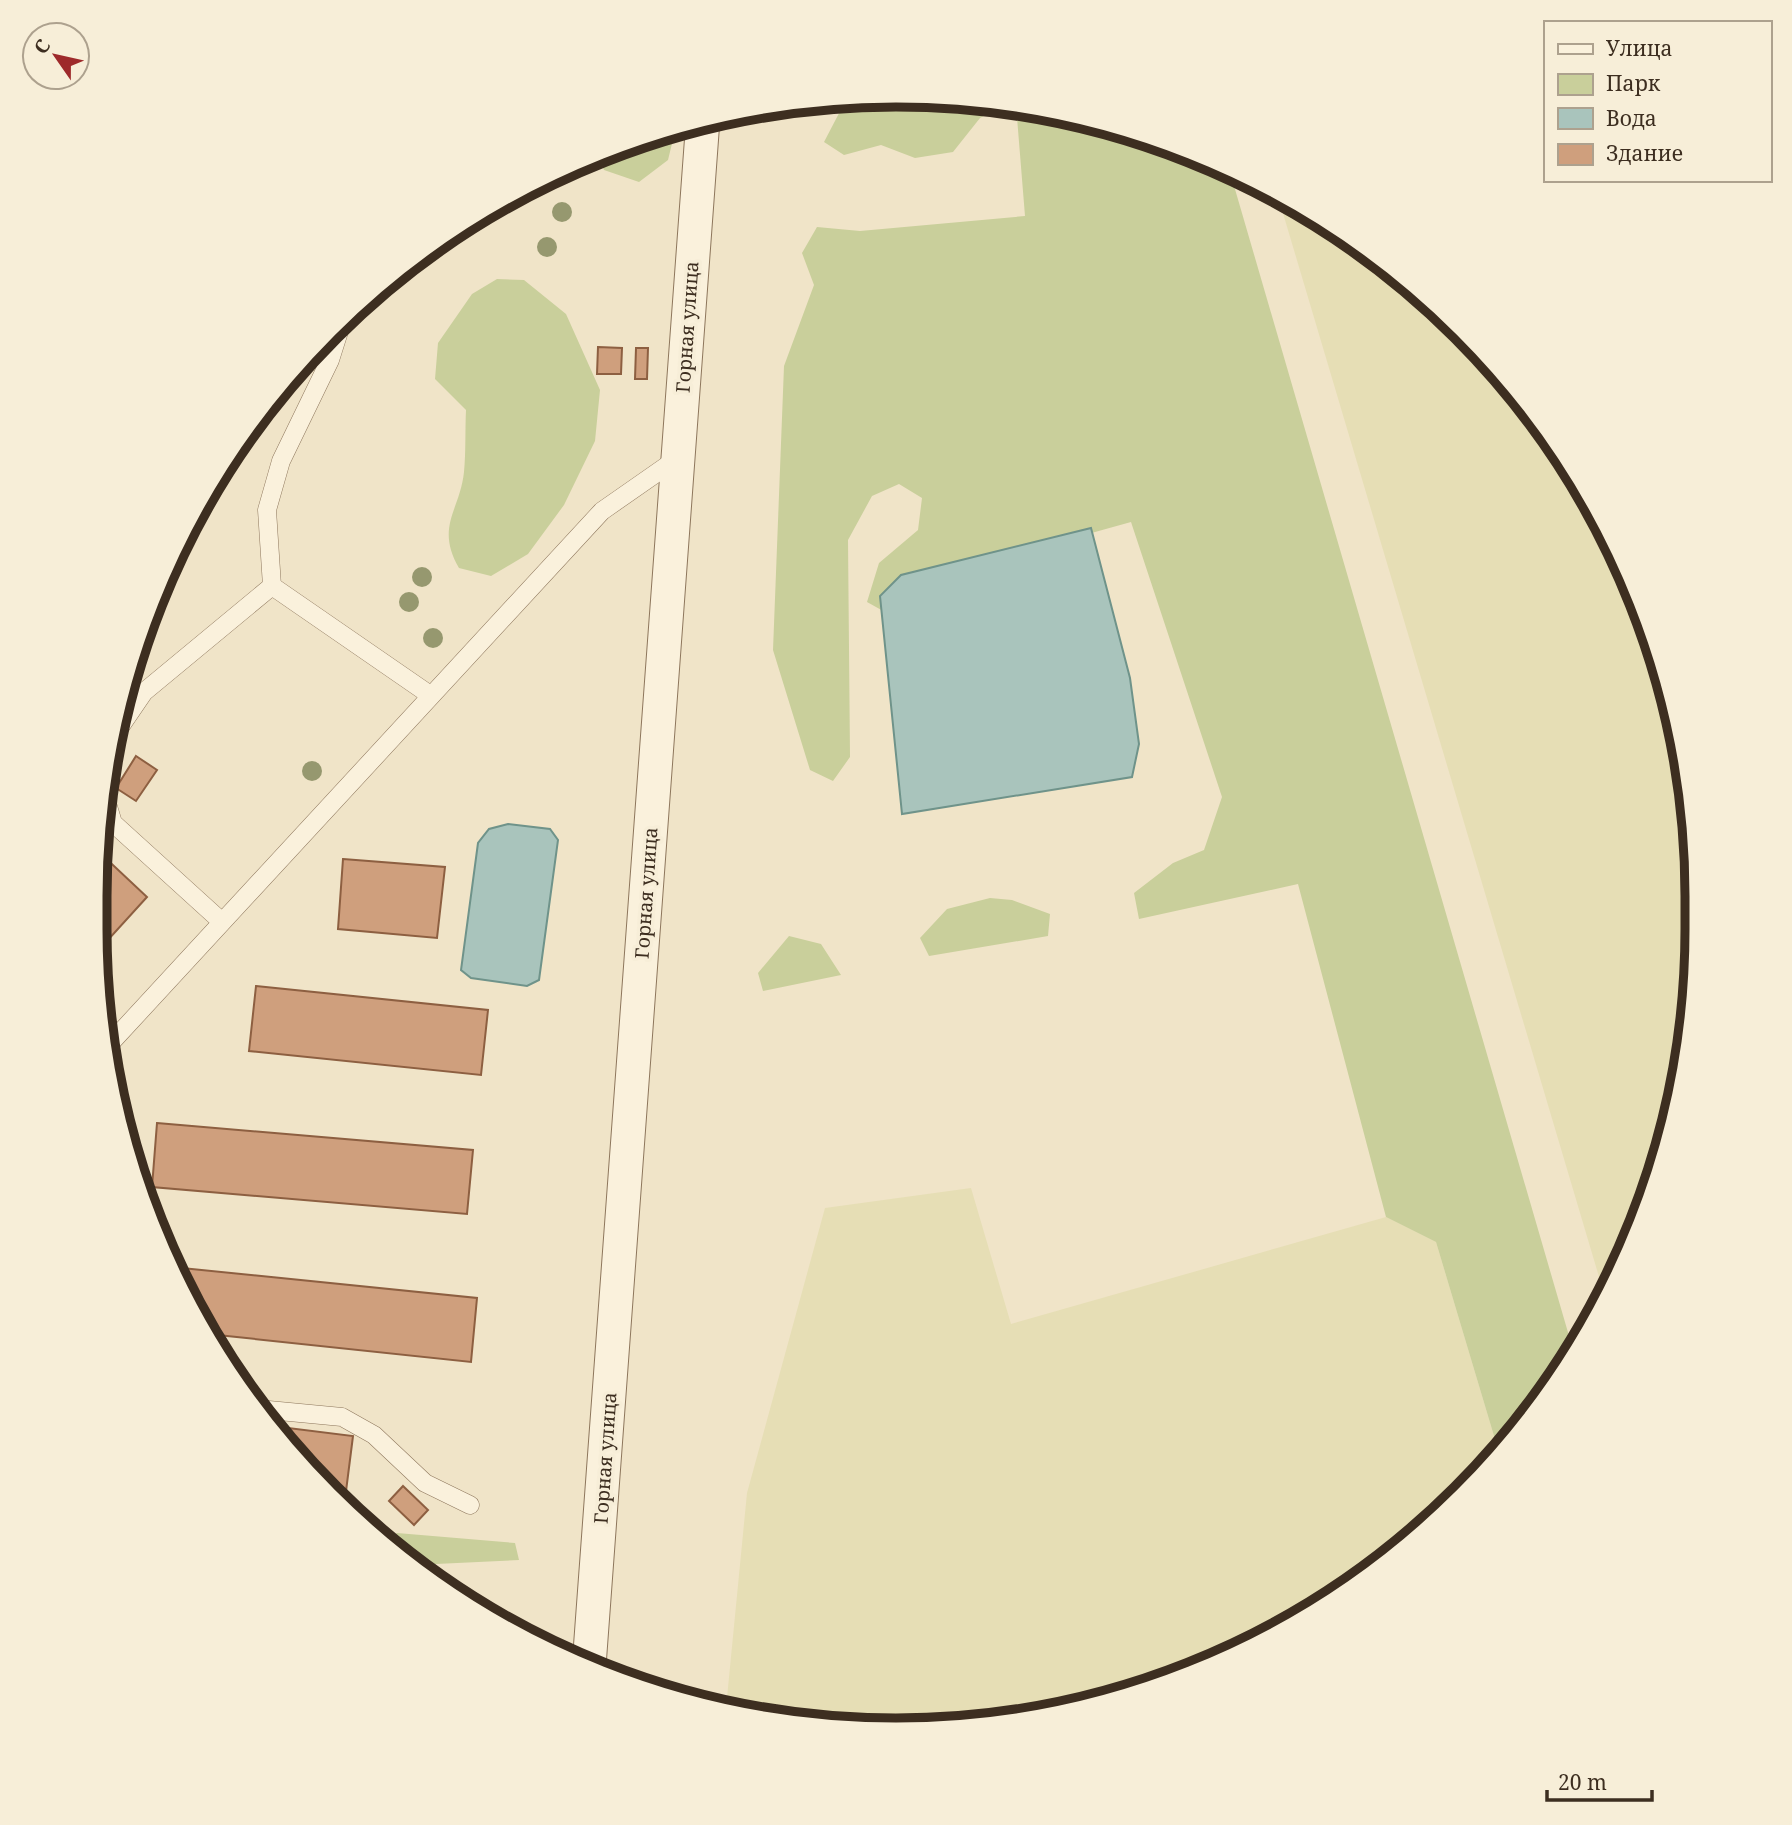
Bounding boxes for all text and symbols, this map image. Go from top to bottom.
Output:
north arrow [21,21,91,91]
legend [1544,21,1771,182]
text: С [28,34,56,59]
text: Улица [1606,34,1673,62]
text: Парк [1606,69,1661,97]
text: Вода [1606,104,1657,132]
text: Здание [1606,139,1683,167]
street label: Горная улица [669,260,705,394]
street label: Горная улица [628,826,664,960]
street label: Горная улица [587,1391,623,1525]
scale bar [1547,1758,1652,1802]
text: 20 m [1558,1768,1607,1796]

